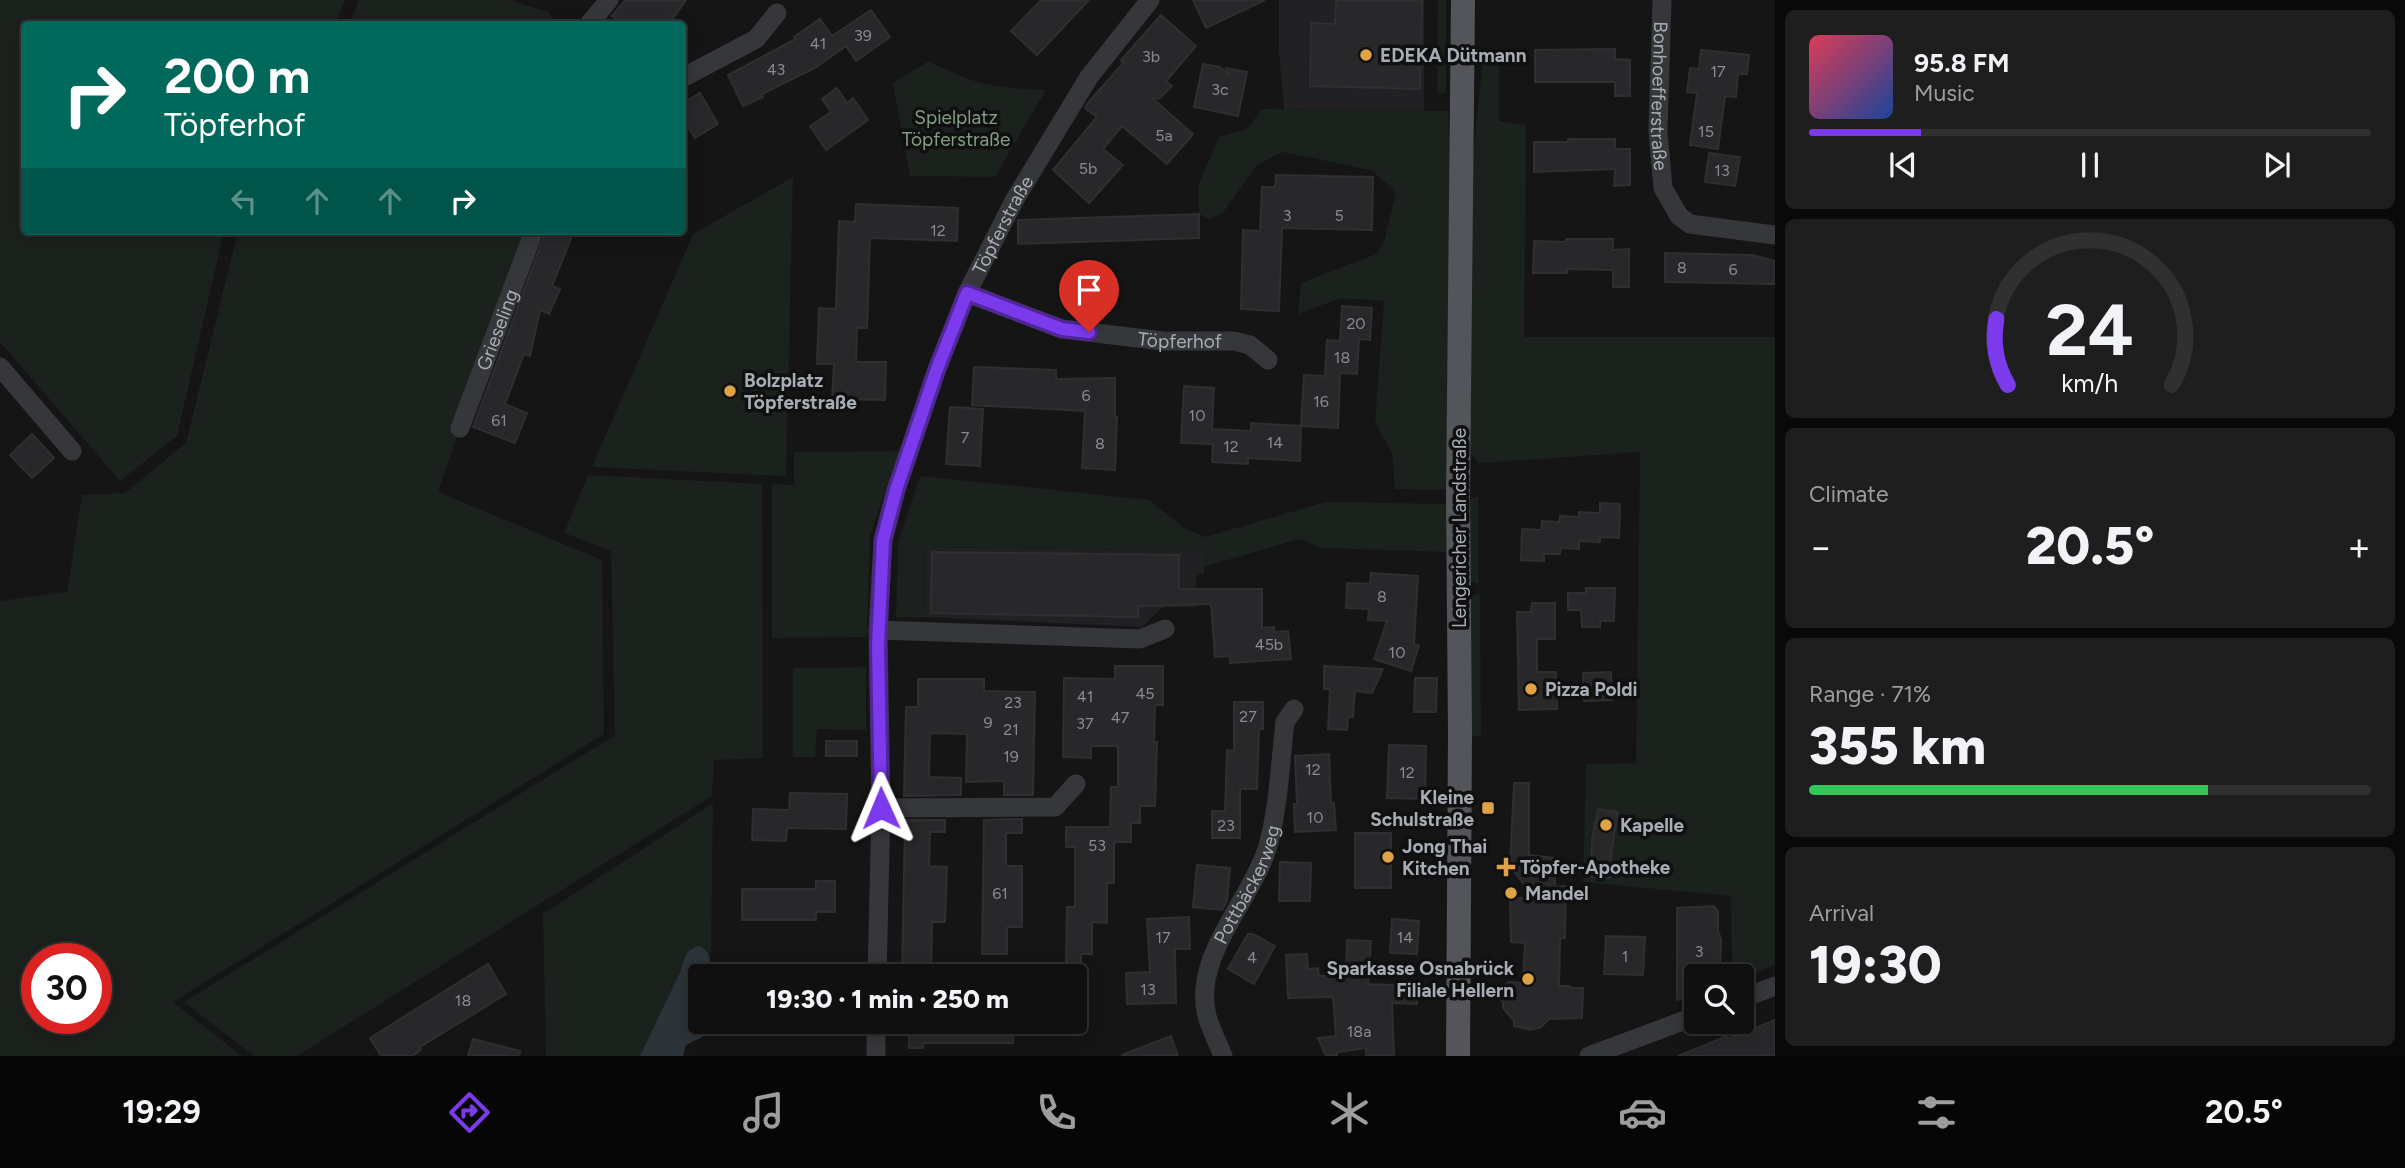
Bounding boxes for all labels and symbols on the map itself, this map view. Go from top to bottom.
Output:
street label: Bonhoefferstraße [1646,21,1672,172]
house number: 39 [854,26,872,45]
house number: 41 [810,34,826,53]
place label: EDEKA Dütmann [1380,44,1526,67]
house number: 3b [1142,47,1160,66]
marker: EDEKA Dütmann [1358,47,1374,63]
house number: 43 [767,60,785,79]
house number: 17 [1710,62,1726,81]
house number: 3c [1211,80,1229,99]
park label: Spielplatz Töpferstraße [902,106,1010,151]
house number: 15 [1698,122,1714,141]
house number: 5a [1155,126,1173,145]
house number: 5b [1079,159,1097,178]
house number: 13 [1714,161,1730,180]
street label: Töpferstraße [967,172,1038,279]
house number: 3 [1283,206,1291,225]
house number: 5 [1334,206,1344,225]
house number: 12 [930,221,946,240]
house number: 8 [1677,258,1687,277]
pin [1059,260,1119,332]
house number: 6 [1728,260,1738,279]
street label: Grieseling [472,286,523,374]
house number: 20 [1346,314,1366,333]
street label: Töpferhof [1136,327,1222,353]
house number: 18 [1334,348,1350,367]
place label: Bolzplatz Töpferstraße [744,369,857,414]
marker: Bolzplatz Töpferstraße [722,383,738,399]
house number: 6 [1081,386,1091,405]
house number: 16 [1313,392,1329,411]
house number: 10 [1189,406,1205,425]
house number: 61 [491,411,507,430]
house number: 7 [961,428,970,447]
street label: Lengericher Landstraße [1448,428,1471,628]
house number: 14 [1267,433,1283,452]
house number: 8 [1095,434,1105,453]
house number: 12 [1223,437,1239,456]
house number: 8 [1377,587,1387,606]
house number: 45b [1255,635,1283,654]
house number: 10 [1389,643,1405,662]
place label: Pizza Poldi [1545,678,1637,701]
marker: Pizza Poldi [1523,681,1539,697]
house number: 45 [1135,684,1155,703]
house number: 41 [1077,687,1093,706]
house number: 23 [1004,693,1022,712]
house number: 27 [1239,707,1257,726]
house number: 47 [1111,708,1130,727]
house number: 9 [983,713,993,732]
house number: 37 [1076,714,1094,733]
house number: 21 [1003,720,1019,739]
house number: 19 [1003,747,1019,766]
house number: 12 [1305,760,1321,779]
house number: 12 [1399,763,1415,782]
position arrow [844,771,918,845]
place label: Kleine Schulstraße [1370,786,1474,831]
marker: Kleine Schulstraße [1480,800,1496,816]
house number: 10 [1307,808,1323,827]
place label: Kapelle [1620,814,1685,837]
house number: 23 [1217,816,1235,835]
marker: Kapelle [1598,817,1614,833]
street label: Pottbäckerweg [1209,823,1284,948]
place label: Jong Thai Kitchen [1402,835,1487,880]
house number: 53 [1088,836,1106,855]
marker: Jong Thai Kitchen [1380,849,1396,865]
place label: Töpfer-Apotheke [1520,856,1671,879]
marker: Töpfer-Apotheke [1498,859,1514,875]
place label: Mandel [1525,882,1589,905]
house number: 61 [992,884,1008,903]
marker: Mandel [1503,885,1519,901]
house number: 17 [1155,928,1171,947]
house number: 14 [1397,928,1413,947]
house number: 3 [1695,942,1703,961]
speed limit sign: 30 [21,943,112,1034]
house number: 1 [1622,947,1628,966]
house number: 4 [1247,948,1257,967]
place label: Sparkasse Osnabrück Filiale Hellern [1326,957,1515,1002]
marker: Sparkasse Osnabrück Filiale Hellern [1520,971,1536,987]
house number: 13 [1140,980,1156,999]
house number: 18 [455,991,471,1010]
house number: 18a [1347,1022,1371,1041]

